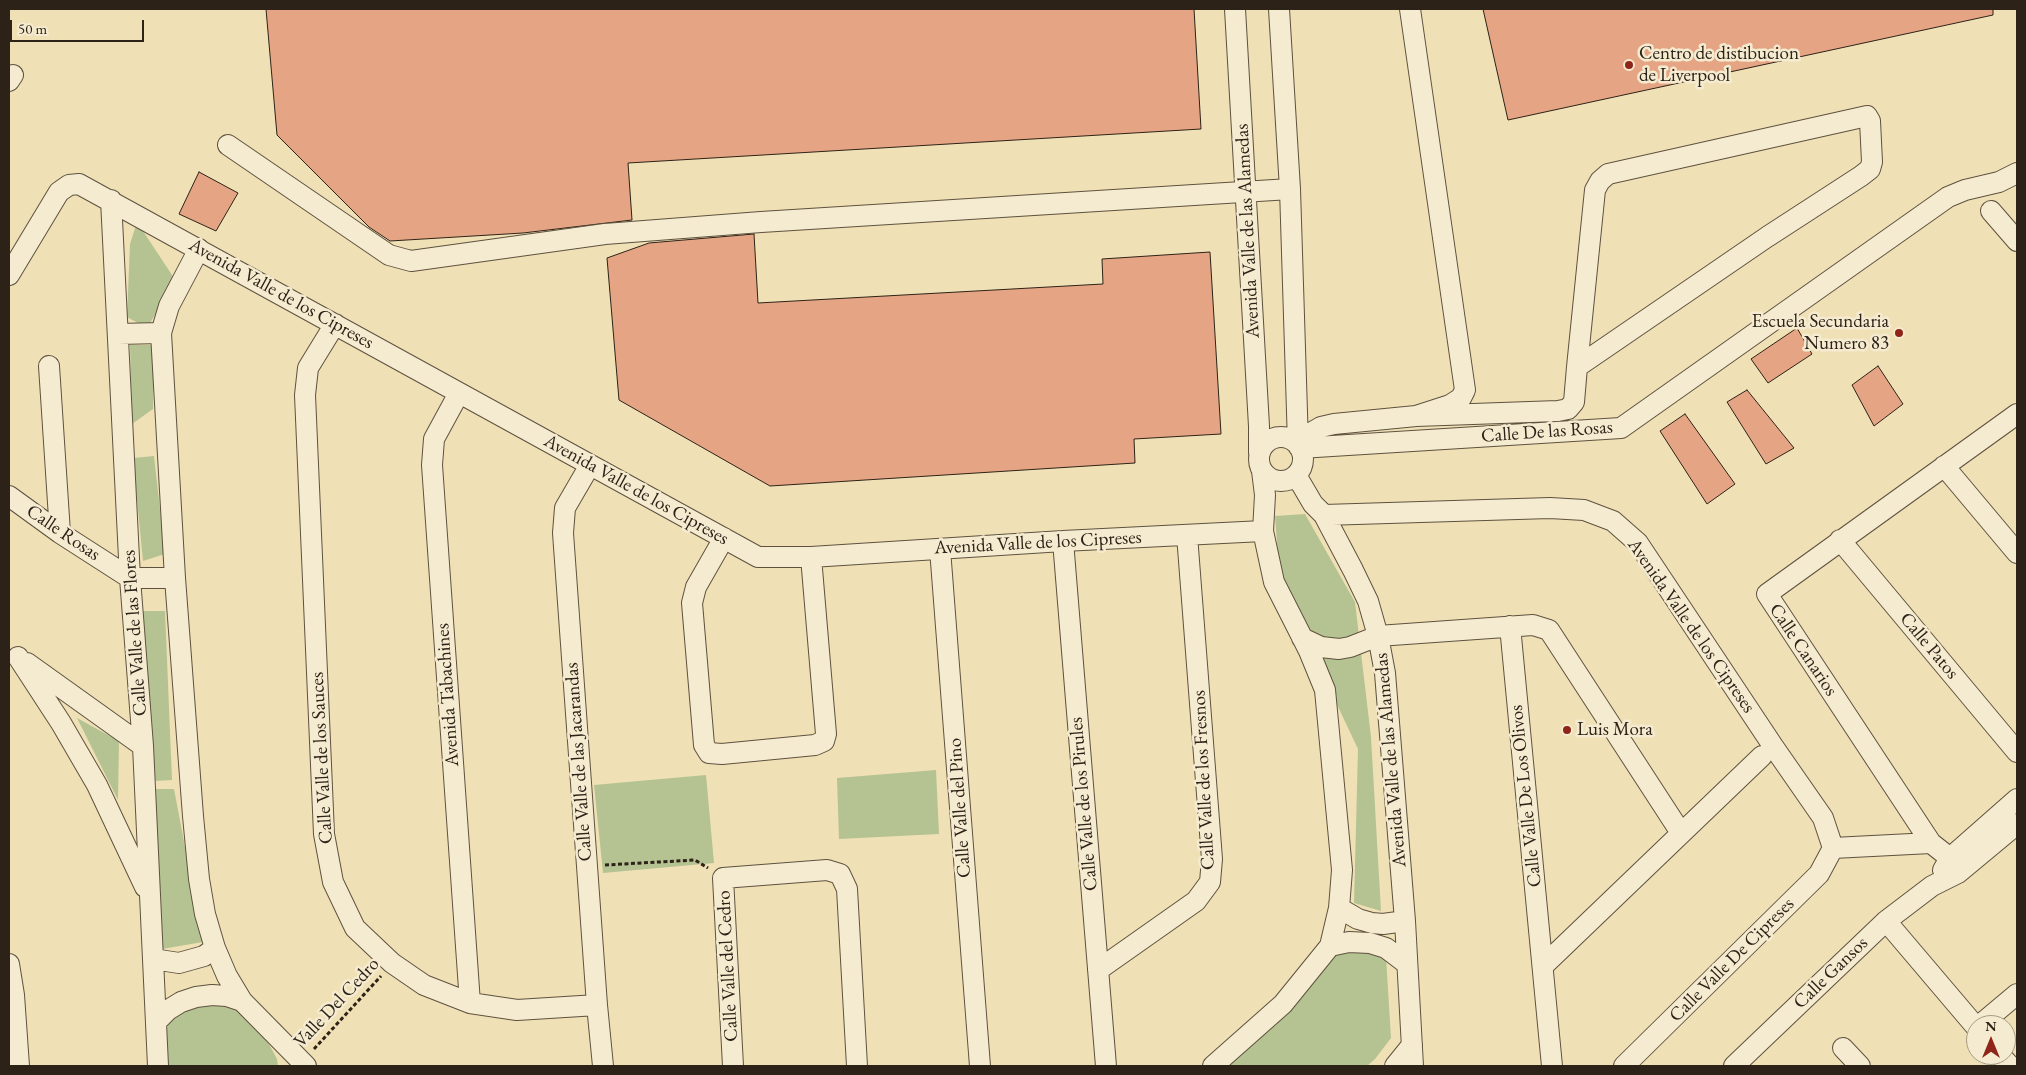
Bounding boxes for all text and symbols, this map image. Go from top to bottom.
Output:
scale bar [12,10,146,42]
text: 50 m [18,19,47,38]
place label: Centro de distibucion de Liverpool [1639,43,1799,87]
marker: Centro de distibucion de Liverpool [1623,59,1635,71]
street label: Avenida Valle de las Alamedas [1231,123,1265,339]
street label: Avenida Valle de los Cipreses [185,234,377,354]
place label: Escuela Secundaria Numero 83 [1751,311,1889,355]
marker: Escuela Secundaria Numero 83 [1893,327,1905,339]
street label: Calle De las Rosas [1480,416,1614,448]
street label: Avenida Valle de los Cipreses [540,430,732,550]
street label: Calle Rosas [22,500,104,566]
street label: Avenida Valle de los Cipreses [934,526,1142,560]
street label: Avenida Valle de los Cipreses [1622,534,1760,718]
street label: Calle Valle de las Flores [118,549,152,717]
street label: Calle Canarios [1764,599,1842,701]
street label: Calle Patos [1895,608,1963,684]
street label: Avenida Tabachines [432,622,464,768]
street label: Avenida Valle de las Alamedas [1370,652,1412,868]
street label: Calle Valle de las Jacarandas [561,662,597,862]
street label: Calle Valle de los Sauces [306,671,338,845]
street label: Calle Valle de los Fresnos [1188,689,1220,871]
street label: Calle Valle De Los Olivos [1505,704,1547,888]
street label: Calle Valle de los Pirules [1065,716,1103,892]
place label: Luis Mora [1577,719,1653,741]
marker: Luis Mora [1561,724,1573,736]
street label: Calle Valle del Pino [944,737,976,879]
street label: Calle Valle del Cedro [713,890,743,1042]
street label: Calle Valle De Cipreses [1665,893,1799,1027]
street label: Calle Gansos [1789,932,1873,1014]
street label: Valle Del Cedro [289,953,385,1053]
north arrow [1966,1015,2016,1065]
text: N [1985,1017,1997,1035]

